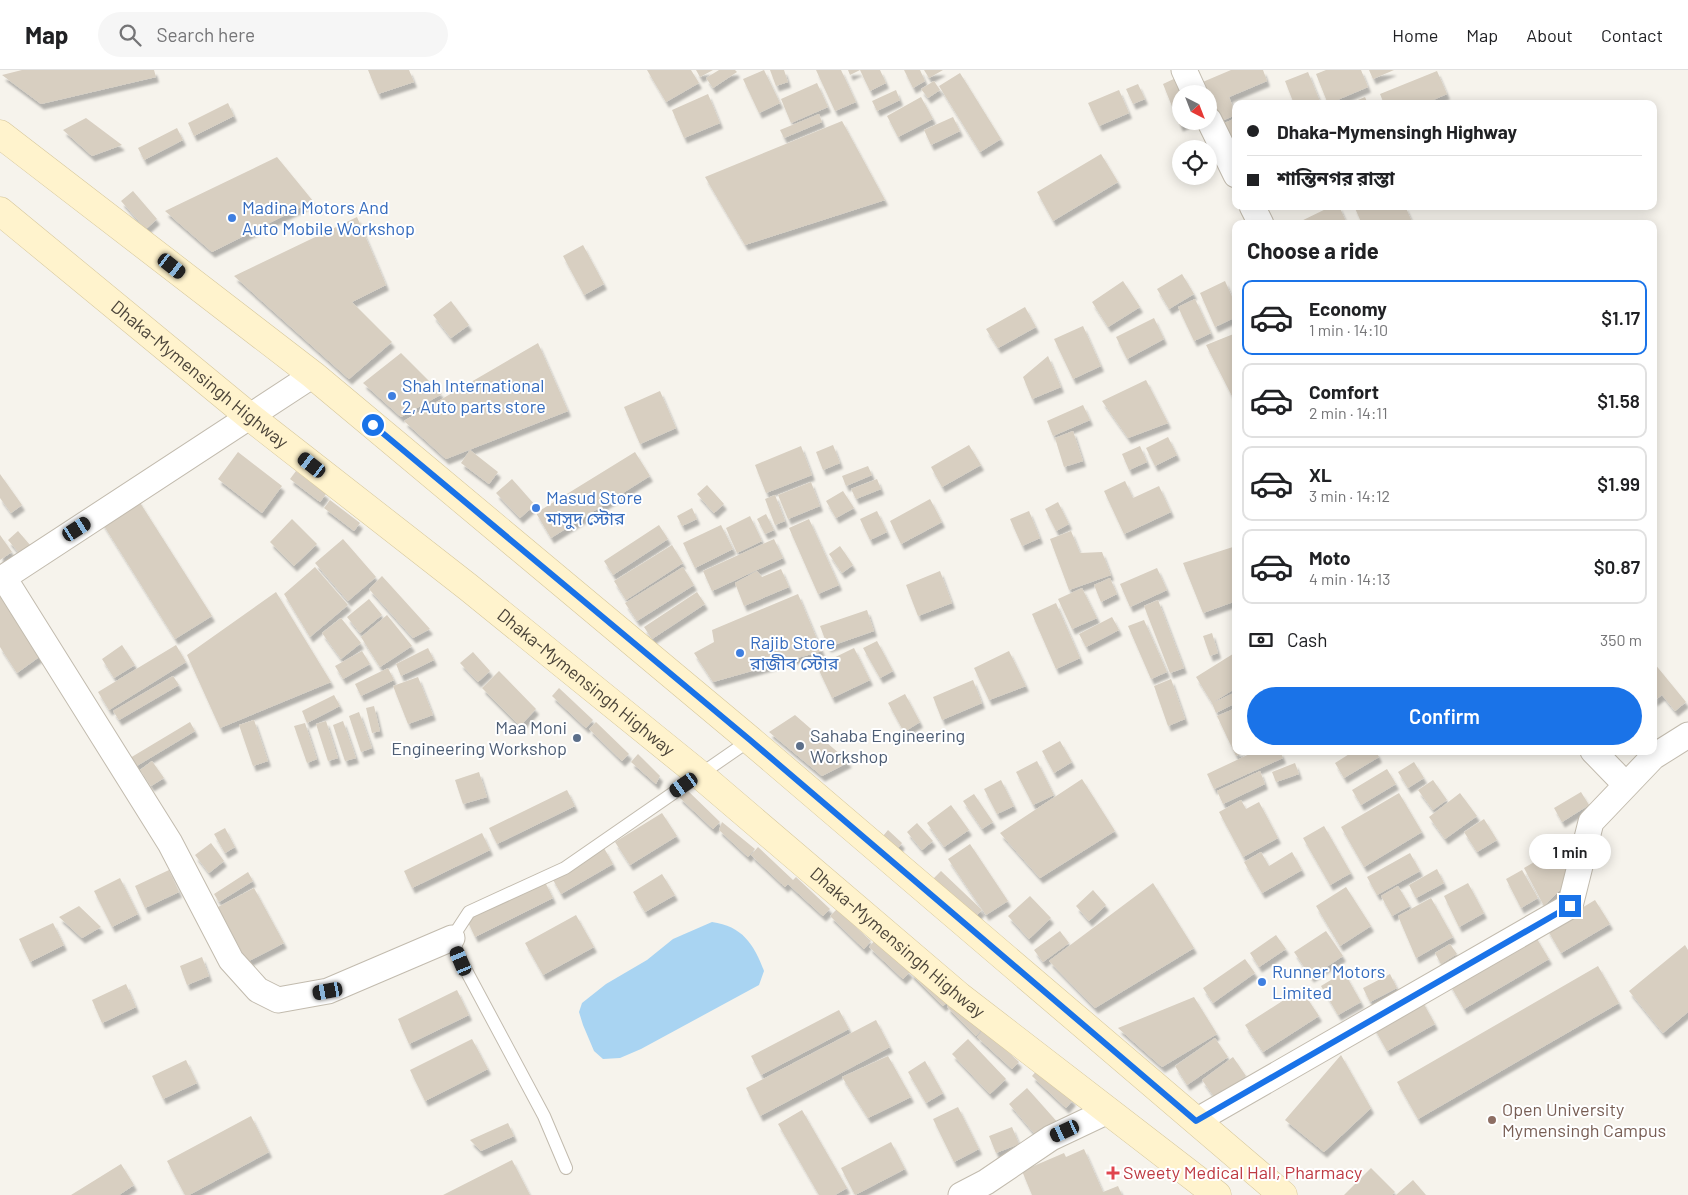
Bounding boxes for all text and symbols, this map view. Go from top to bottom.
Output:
search box [98,12,448,57]
text: Map [25,20,68,49]
icon: search [116,21,144,49]
text: Search here [156,23,255,46]
text: Home [1392,24,1438,46]
text: Map [1466,24,1498,46]
text: About [1526,24,1573,46]
text: Contact [1601,24,1663,46]
north arrow [1172,85,1218,130]
map controls [1172,85,1217,185]
text: Dhaka-Mymensingh Highway [1277,120,1517,143]
button: locate [1172,140,1217,185]
text: শান্তিনগর রাস্তা [1277,166,1395,189]
place label: Madina Motors And Auto Mobile Workshop [242,196,415,239]
marker: Madina Motors And Auto Mobile Workshop [226,212,238,224]
text: Choose a ride [1247,237,1379,263]
car [155,251,188,281]
street label: Dhaka-Mymensingh Highway [107,295,293,453]
icon: car [1249,295,1294,340]
text: Economy [1309,297,1387,320]
text: $1.17 [1601,306,1640,329]
text: 1 min · 14:10 [1309,320,1388,339]
place label: Shah International 2, Auto parts store [402,374,546,417]
icon: car [1249,378,1294,423]
text: Comfort [1309,380,1379,403]
text: $1.58 [1597,389,1640,412]
marker: Shah International 2, Auto parts store [386,390,398,402]
text: 2 min · 14:11 [1309,403,1388,422]
route start [362,414,384,436]
car [295,450,328,480]
icon: car [1249,461,1294,506]
text: XL [1309,463,1332,486]
text: $1.99 [1597,472,1640,495]
place label: Masud Store মাসুদ স্টোর [545,486,642,530]
text: 3 min · 14:12 [1309,486,1390,505]
marker: Masud Store মাসুদ স্টোর [530,502,542,514]
car [60,515,93,543]
icon: car [1249,544,1294,589]
text: Moto [1309,546,1351,569]
text: $0.87 [1594,555,1640,578]
text: 4 min · 14:13 [1309,569,1390,588]
street label: Dhaka-Mymensingh Highway [493,603,680,760]
icon: cash [1247,626,1275,654]
text: Cash [1287,628,1328,651]
text: 350 m [1600,630,1642,649]
place label: Rajib Store রাজীব স্টোর [749,631,839,674]
marker: Rajib Store রাজীব স্টোর [734,647,746,659]
button: Confirm [1247,687,1642,745]
place label: Maa Moni Engineering Workshop [391,716,567,759]
place label: Sahaba Engineering Workshop [810,724,965,767]
marker: Maa Moni Engineering Workshop [571,732,583,744]
marker: Sahaba Engineering Workshop [794,740,806,752]
car [667,770,700,800]
callout: 1 min [1529,834,1611,868]
text: 1 min [1553,842,1587,861]
street label: Dhaka-Mymensingh Highway [806,862,990,1022]
route end [1559,895,1581,917]
car [448,944,473,978]
place label: Runner Motors Limited [1272,960,1386,1003]
marker: Runner Motors Limited [1256,976,1268,988]
car [311,981,344,1001]
place label: Open University Mymensingh Campus [1502,1098,1666,1141]
marker: Open University Mymensingh Campus [1486,1114,1498,1126]
car [1048,1118,1081,1144]
place label: Sweety Medical Hall, Pharmacy [1123,1161,1362,1183]
marker: Sweety Medical Hall, Pharmacy [1107,1167,1119,1179]

